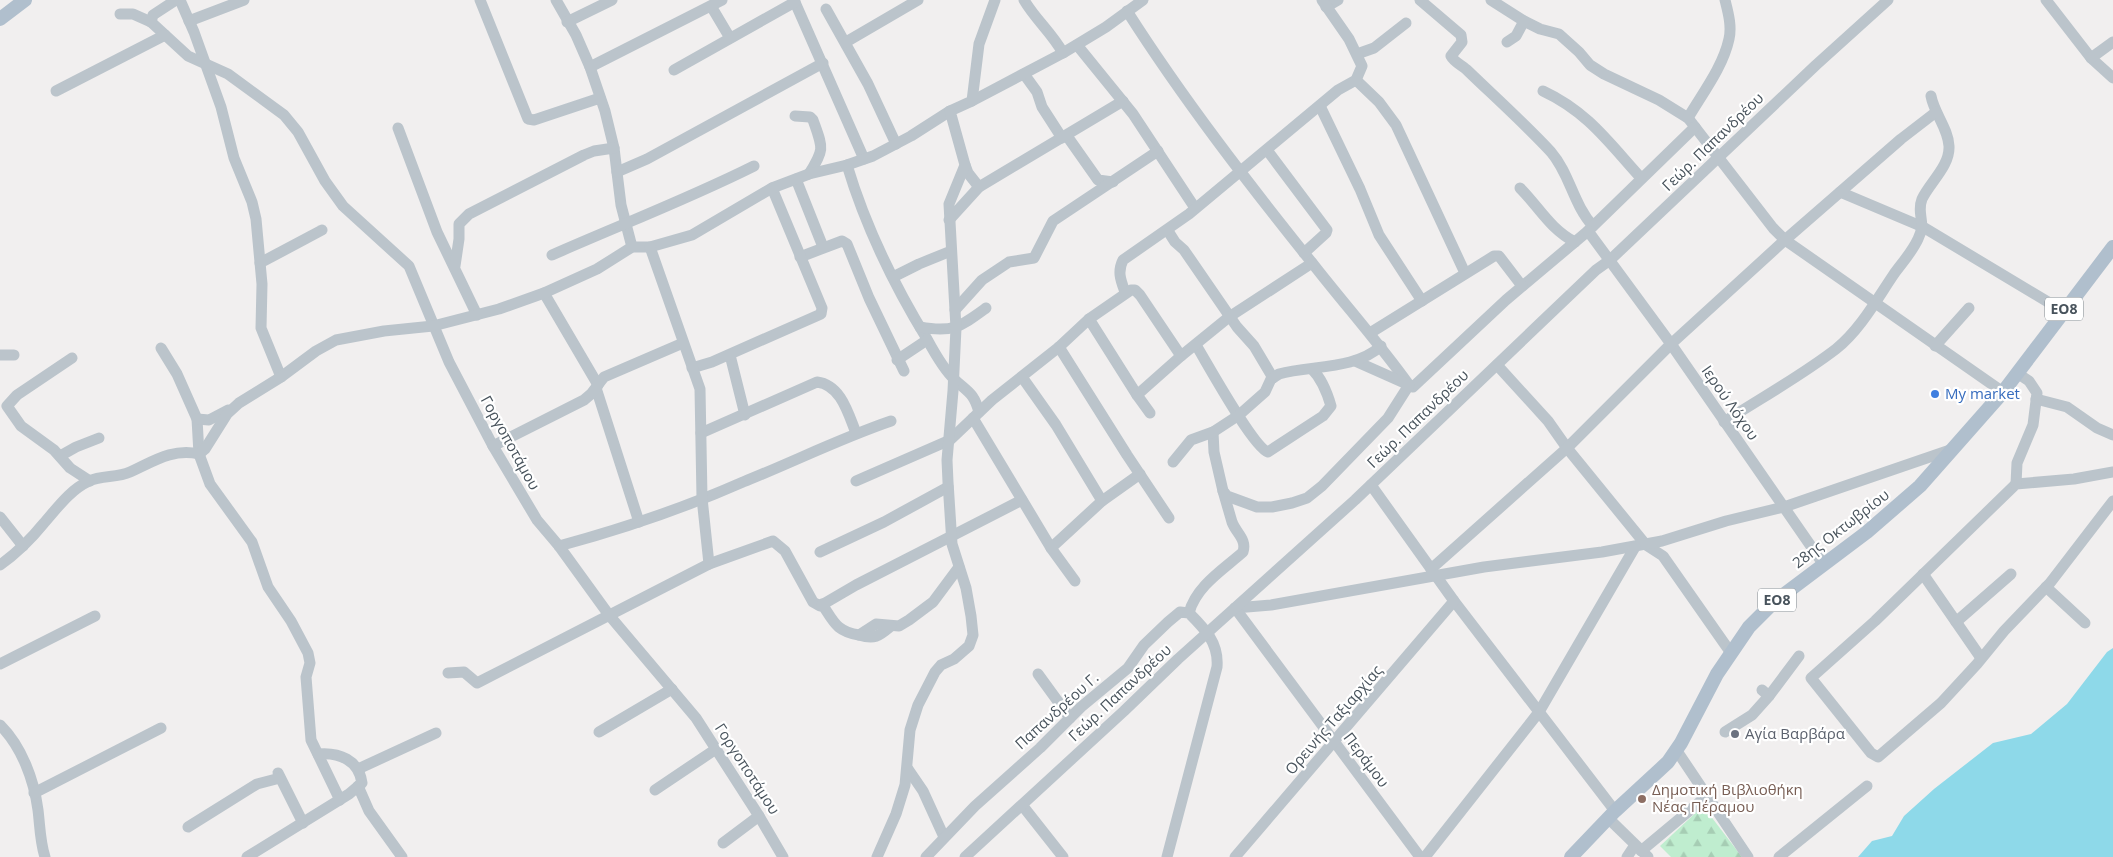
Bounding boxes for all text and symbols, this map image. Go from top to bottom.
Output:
street label: Γεώρ. Παπανδρέου [1657,88,1767,195]
road number: ΕΟ8 [2045,298,2083,320]
street label: Ιερού Λόχου [1698,361,1764,444]
street label: Γεώρ. Παπανδρέου [1362,365,1472,472]
place label: My market [1945,383,2020,403]
marker: My market [1929,388,1941,400]
street label: Γοργοποτάμου [477,392,545,493]
street label: 28ης Οκτωβρίου [1788,484,1893,572]
road number: ΕΟ8 [1758,588,1796,612]
street label: Γεώρ. Παπανδρέου [1064,639,1175,745]
street label: Ορεινής Ταξιαρχίας [1280,660,1386,778]
street label: Παπανδρέου Γ. [1010,667,1102,753]
street label: Γοργοποτάμου [711,719,785,818]
place label: Αγία Βαρβάρα [1745,723,1845,743]
street label: Περάμου [1340,728,1394,791]
marker: Αγία Βαρβάρα [1729,728,1741,740]
place label: Δημοτική Βιβλιοθήκη Νέας Πέραμου [1652,779,1803,816]
marker: Δημοτική Βιβλιοθήκη Νέας Πέραμου [1636,793,1648,805]

